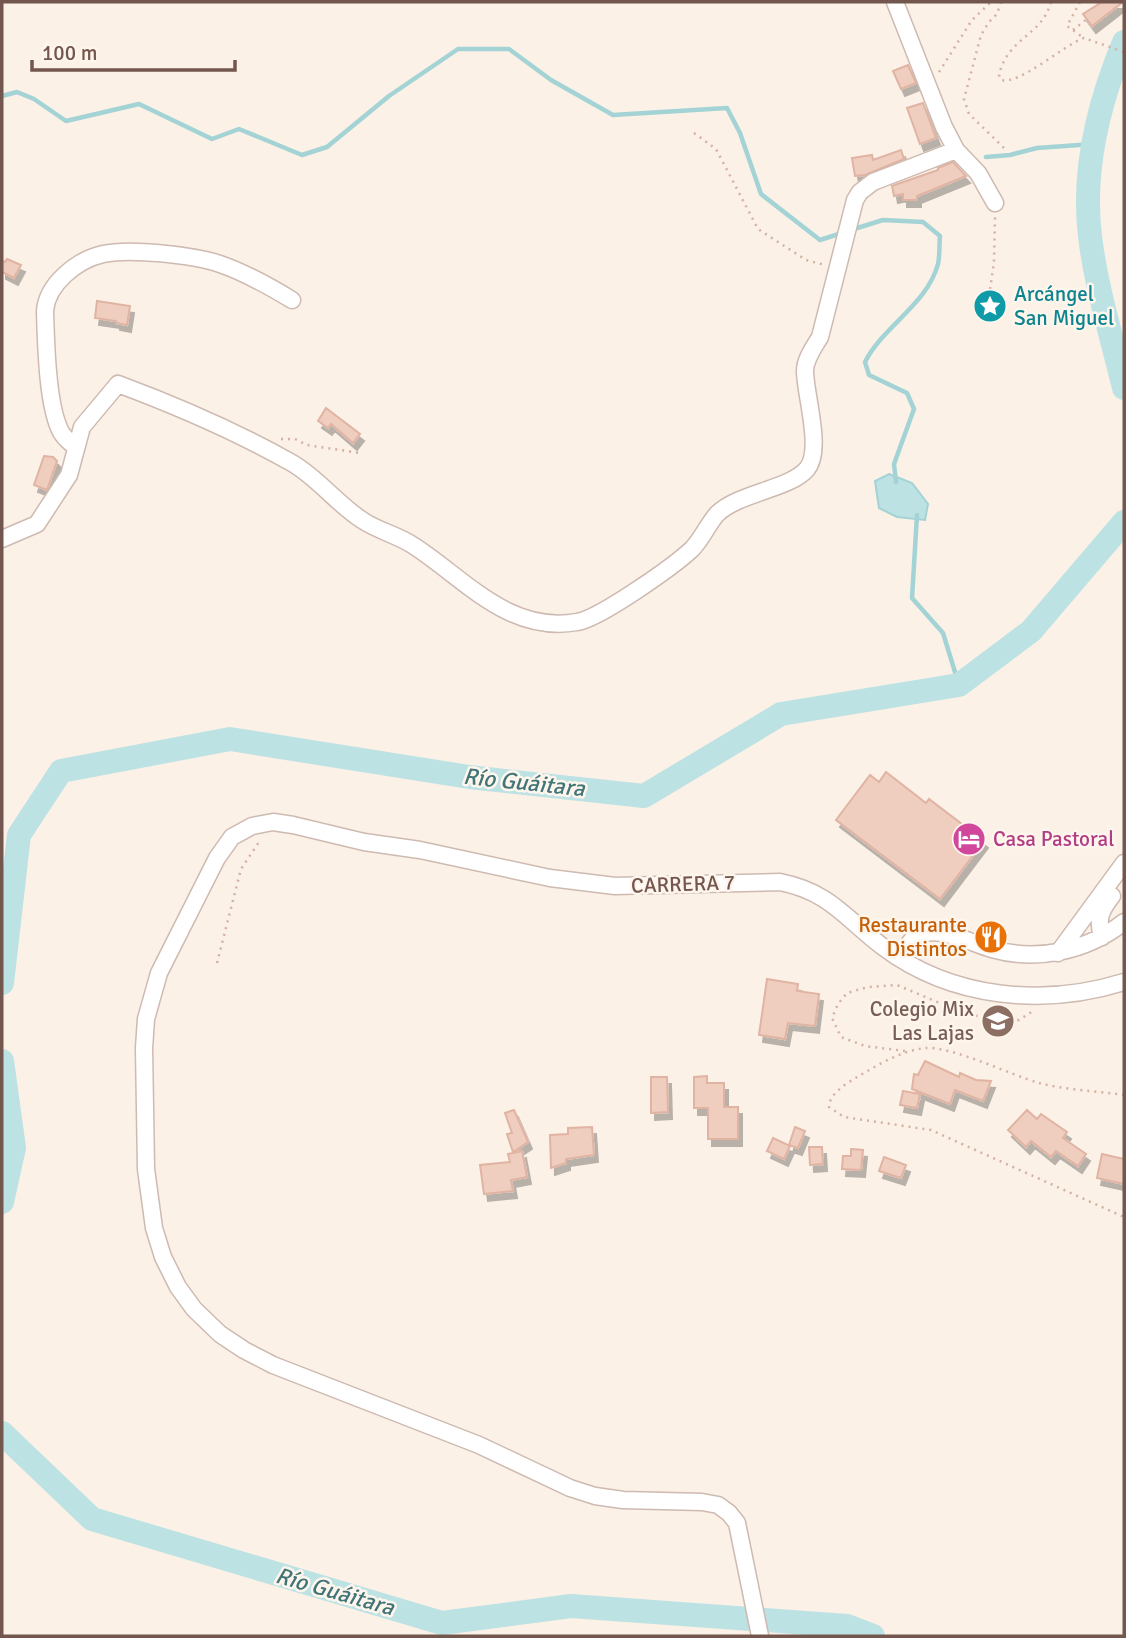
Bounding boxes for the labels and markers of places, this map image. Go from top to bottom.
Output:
place label: Arcángel San Miguel [1014,281,1114,331]
place icon: Arcángel San Miguel [971,287,1009,325]
hotel icon: Casa Pastoral [950,820,988,858]
place label: Casa Pastoral [993,826,1114,852]
place label: Restaurante Distintos [858,912,967,962]
restaurant icon: Restaurante Distintos [972,918,1010,956]
place label: Colegio Mix Las Lajas [870,996,974,1046]
school or university icon: Colegio Mix Las Lajas [979,1002,1017,1040]

